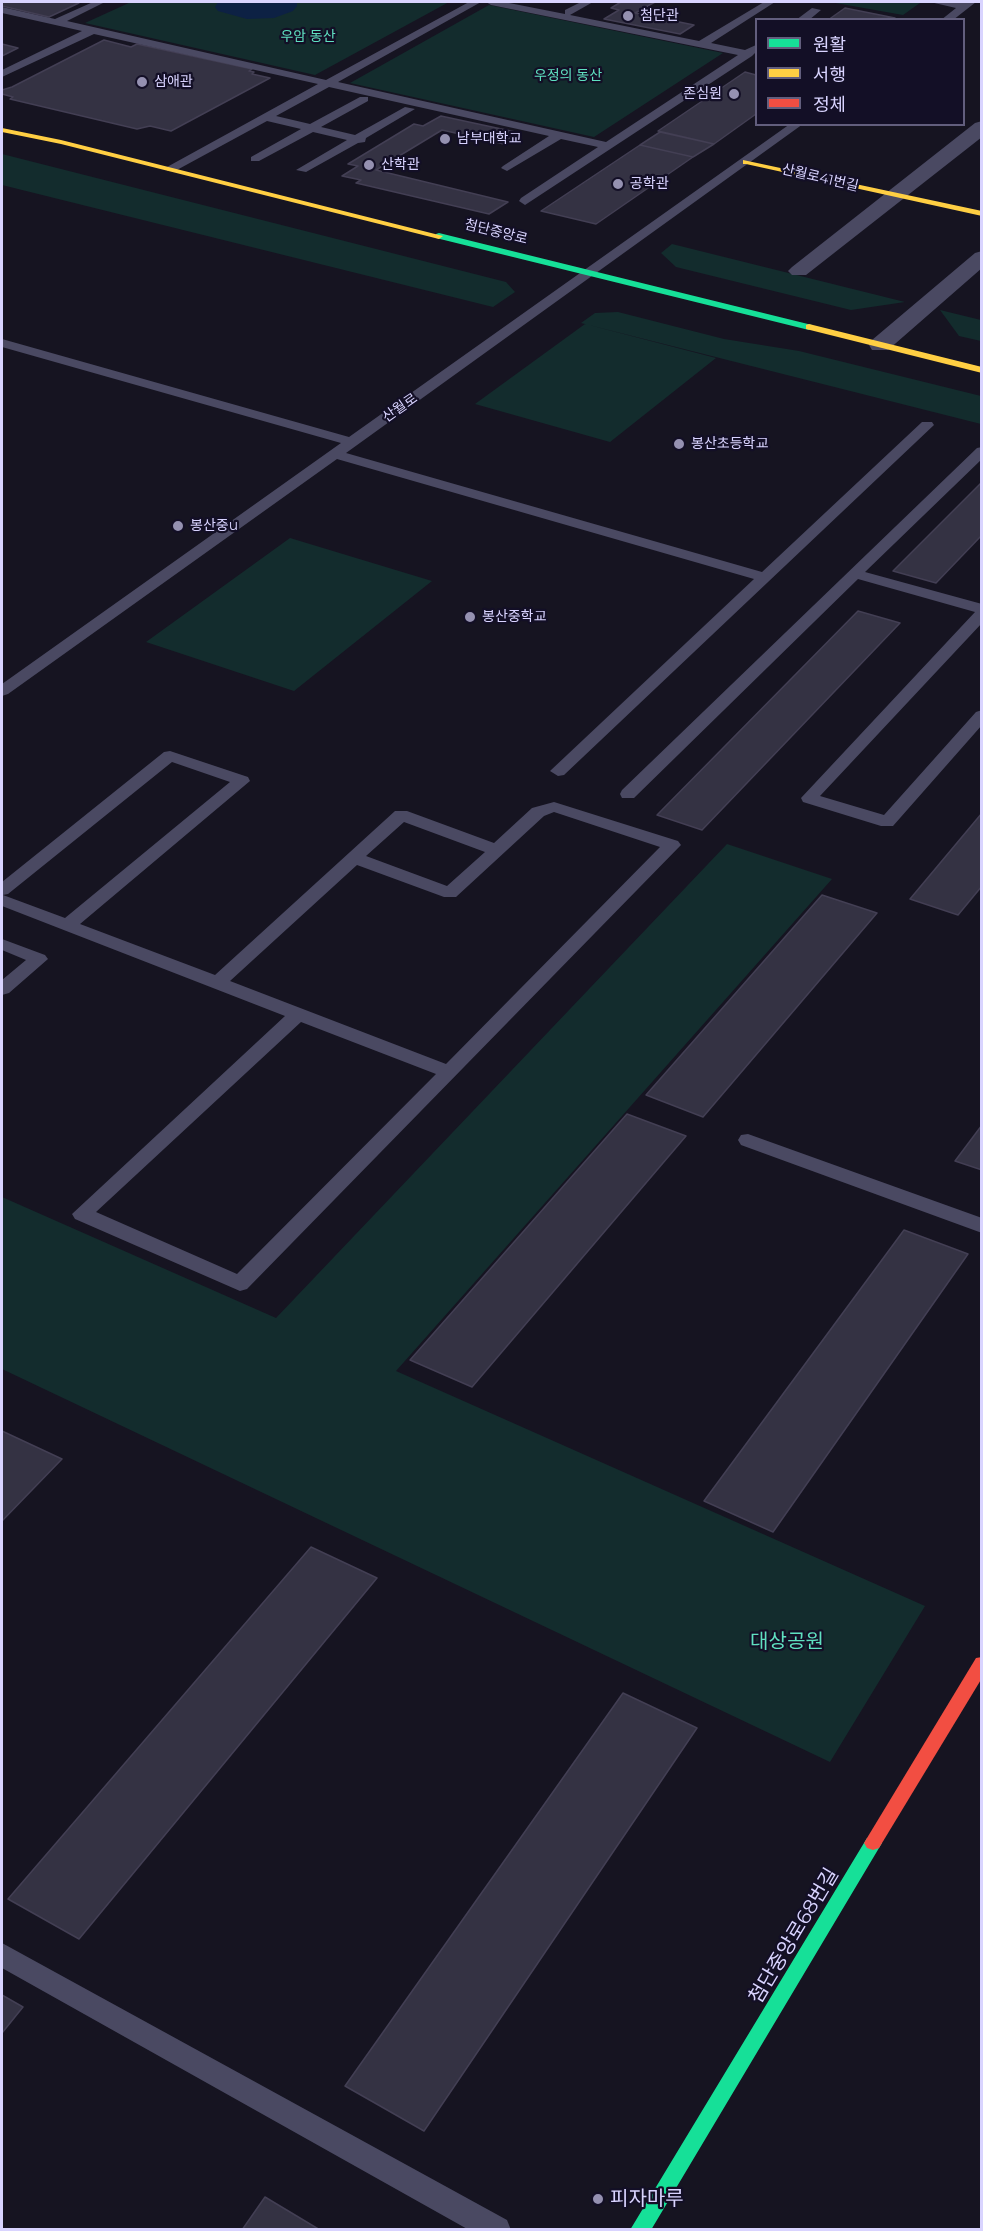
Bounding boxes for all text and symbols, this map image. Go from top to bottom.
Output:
place label: 첨단관 [640,8,679,24]
marker: 첨단관 [621,9,635,23]
legend [755,18,965,126]
park label: 우암 동산 [280,29,336,45]
text: 원활 [813,34,846,56]
text: 서행 [813,64,846,86]
park label: 우정의 동산 [534,68,602,84]
place label: 삼애관 [154,74,193,90]
marker: 삼애관 [135,75,149,89]
place label: 존심원 [683,86,722,102]
marker: 존심원 [727,87,741,101]
text: 정체 [813,94,846,116]
place label: 남부대학교 [457,131,521,147]
marker: 남부대학교 [438,132,452,146]
place label: 산학관 [381,157,420,173]
marker: 산학관 [362,158,376,172]
street label: 산월로41번길 [780,161,860,195]
place label: 공학관 [630,176,669,192]
marker: 공학관 [611,177,625,191]
street label: 첨단중앙로 [463,216,529,248]
street label: 산월로 [379,390,421,426]
place label: 봉산초등학교 [691,436,768,452]
marker: 봉산초등학교 [672,437,686,451]
place label: 봉산중u [190,518,238,534]
marker: 봉산중u [171,519,185,533]
place label: 봉산중학교 [482,609,546,625]
marker: 봉산중학교 [463,610,477,624]
park label: 대상공원 [750,1630,824,1654]
street label: 첨단중앙로68번길 [744,1864,844,2008]
place label: 피자마루 [610,2187,684,2211]
marker: 피자마루 [591,2192,605,2206]

